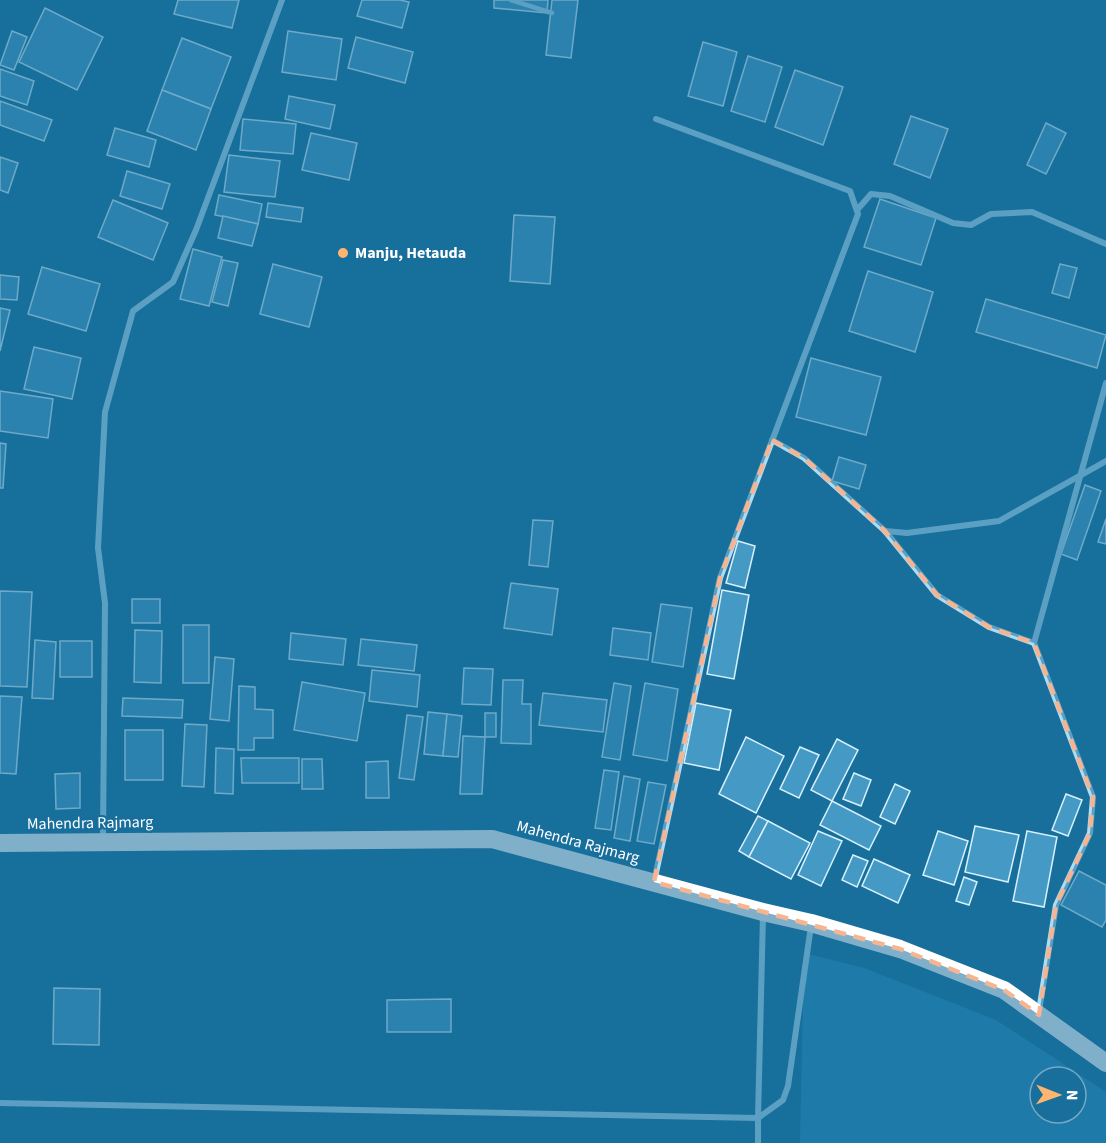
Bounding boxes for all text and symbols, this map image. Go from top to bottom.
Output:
place label: Manju, Hetauda [355,242,466,264]
marker: Manju, Hetauda [336,246,350,260]
street label: Mahendra Rajmarg [27,811,153,835]
street label: Mahendra Rajmarg [514,815,642,869]
north arrow [1028,1065,1088,1125]
text: N [1061,1090,1083,1101]

